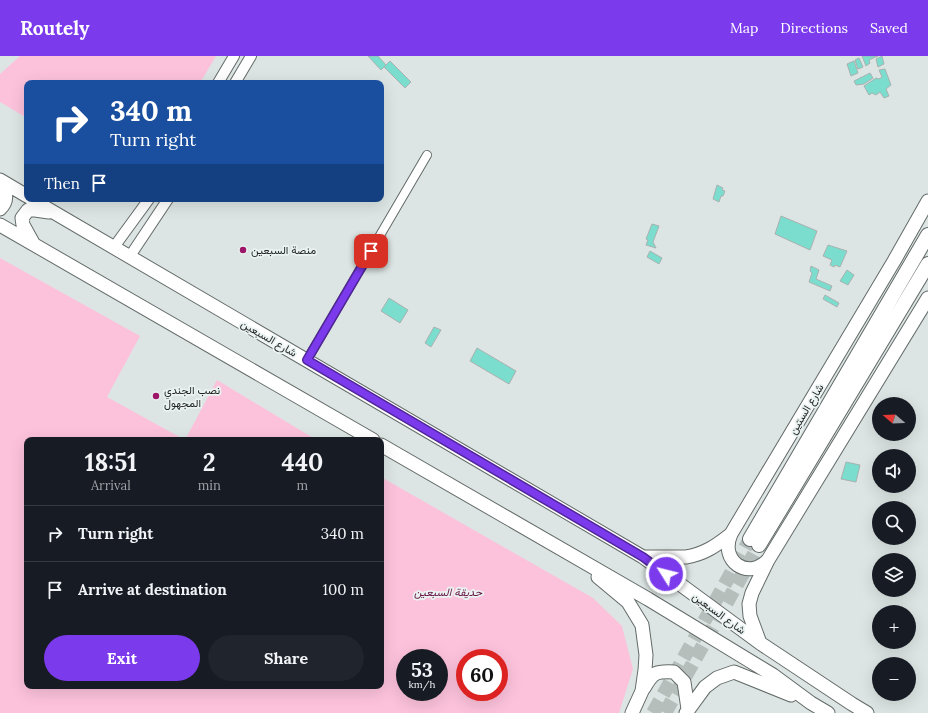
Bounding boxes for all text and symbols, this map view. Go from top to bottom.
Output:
text: Routely [20,16,90,40]
text: Map [730,19,758,37]
text: Directions [780,19,848,37]
text: Saved [870,19,908,37]
text: 340 m [110,93,192,129]
icon: right [44,96,96,148]
text: Turn right [110,128,196,151]
icon: arrive [88,172,110,194]
text: Then [44,174,80,193]
pin [354,234,388,268]
icon: arrive [360,240,382,262]
place label: منصة السبعين [251,243,316,257]
marker: منصة السبعين [238,245,248,255]
street label: شارع السبعين [238,316,300,361]
street label: شارع الستين [786,381,828,437]
place label: نصب الجندي المجهول [164,383,220,410]
marker: نصب الجندي المجهول [151,391,161,401]
north arrow [872,397,916,441]
map controls [872,397,916,701]
text: 18:51 [85,447,137,478]
text: 2 [203,447,216,478]
text: 440 [282,447,323,478]
button: sound [872,449,916,493]
text: Arrival [91,477,131,494]
text: min [198,477,221,494]
text: m [297,477,308,494]
button: search [872,501,916,545]
icon: right [44,523,66,545]
text: Turn right [78,524,154,543]
text: 340 m [321,524,364,543]
position arrow [645,553,687,595]
button: layers [872,553,916,597]
icon: arrive [44,579,66,601]
text: Arrive at destination [78,580,227,599]
text: 100 m [323,580,364,599]
park label: حديقة السبعين [414,585,483,599]
street label: شارع السبعين [689,589,749,638]
button: + [872,605,916,649]
button: Exit [44,635,200,681]
button: Share [208,635,364,681]
speed limit sign: 60 [456,649,508,701]
text: 53 [411,657,433,682]
button: − [872,657,916,701]
text: km/h [408,678,436,691]

